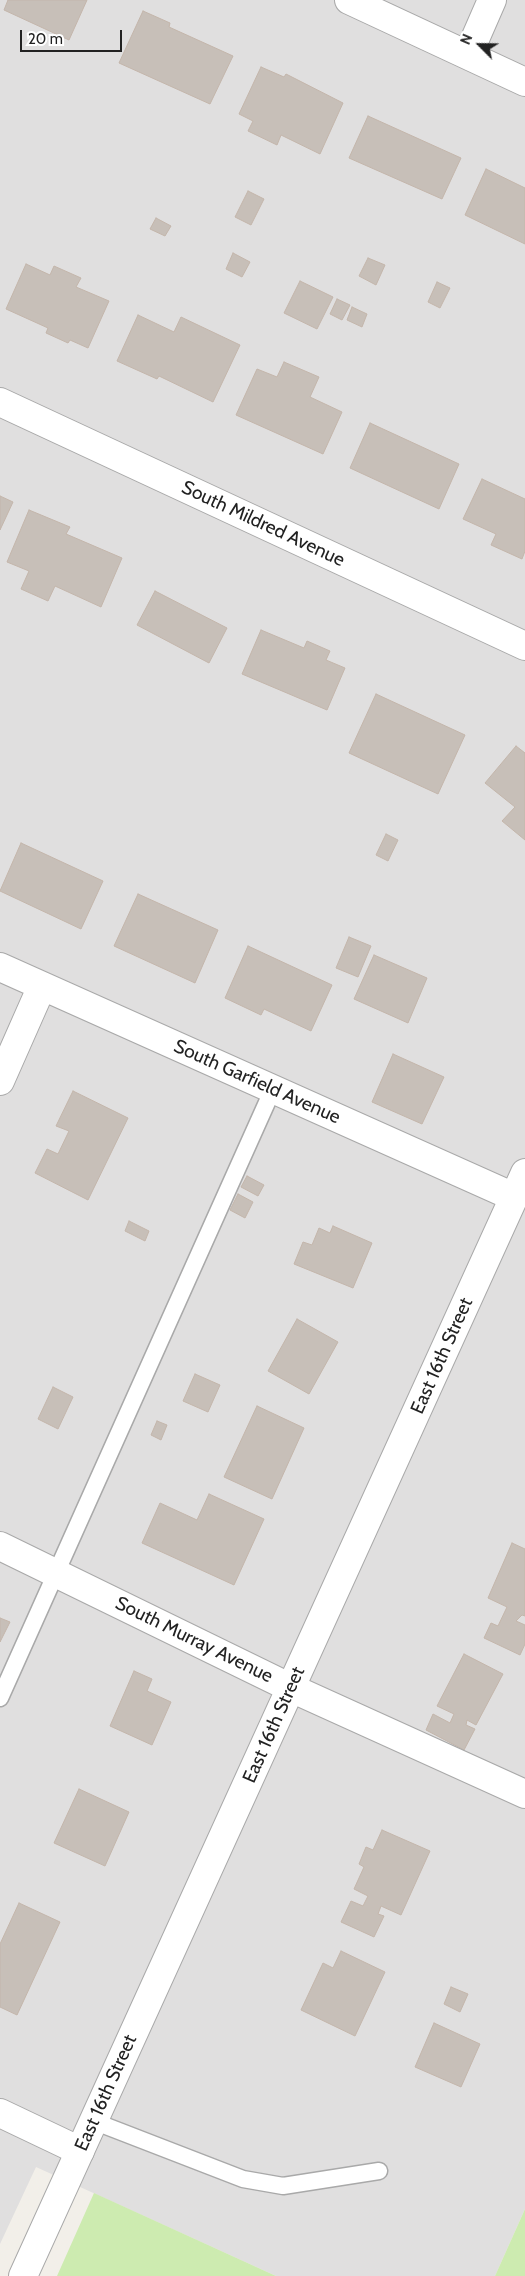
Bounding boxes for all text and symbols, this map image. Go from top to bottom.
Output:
scale bar [22,20,125,52]
north arrow [455,20,505,70]
text: 20 m [28,30,63,48]
text: N [456,31,476,47]
street label: South Mildred Avenue [178,476,348,572]
street label: South Garfield Avenue [170,1035,344,1129]
street label: East 16th Street [406,1294,478,1418]
street label: South Murray Avenue [112,1592,276,1688]
street label: East 16th Street [238,1663,310,1787]
street label: East 16th Street [70,2031,142,2155]

